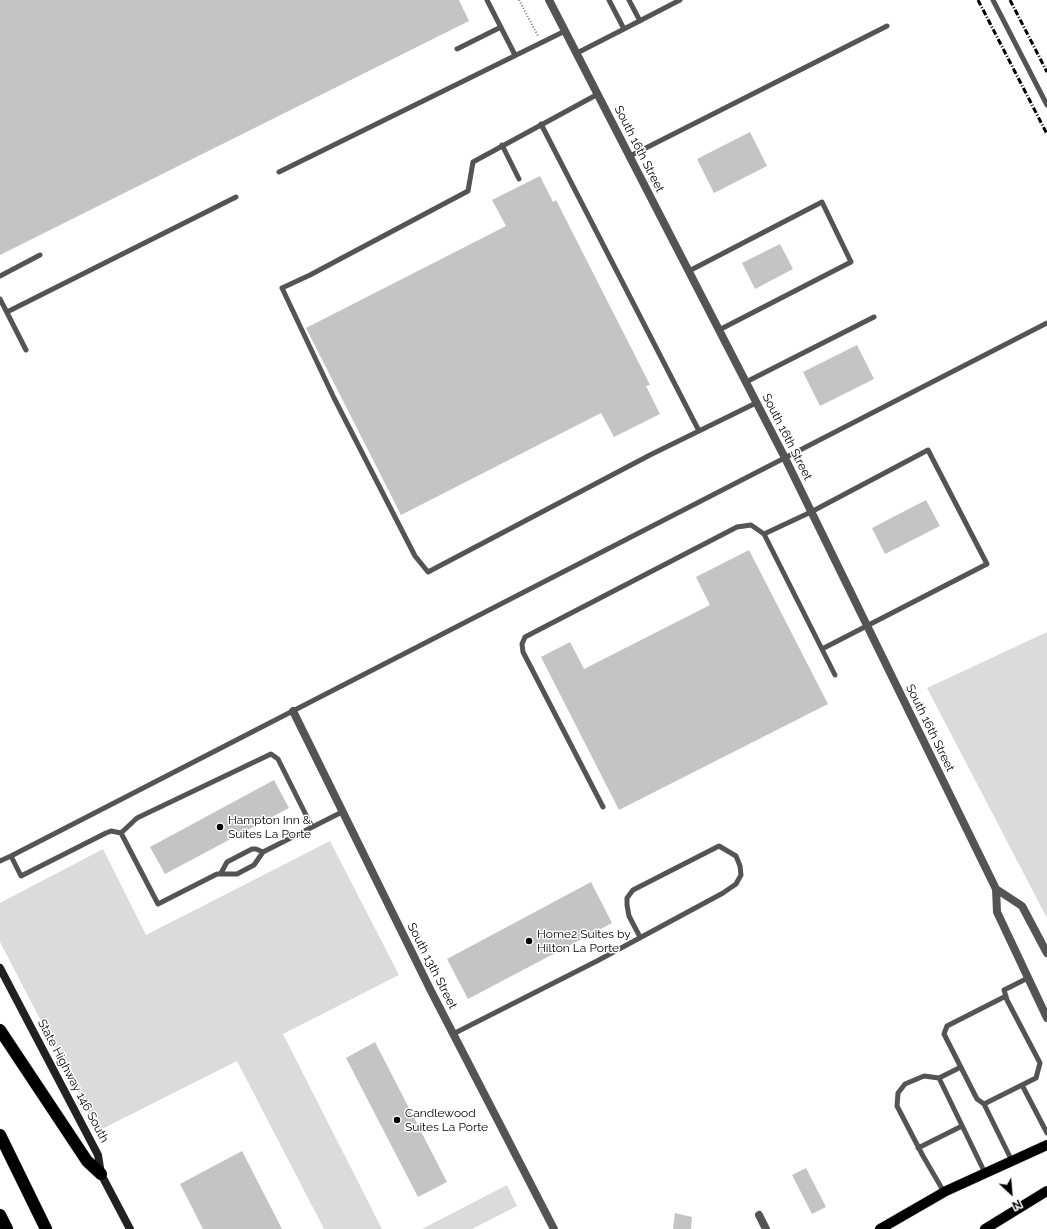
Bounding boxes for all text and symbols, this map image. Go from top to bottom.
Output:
street label: South 16th Street [611,103,667,195]
street label: South 16th Street [759,391,815,483]
street label: South 16th Street [903,682,957,774]
place label: Hampton Inn & Suites La Porte [228,813,311,841]
marker: Hampton Inn & Suites La Porte [215,822,225,832]
street label: South 13th Street [404,921,460,1011]
place label: Home2 Suites by Hilton La Porte [537,927,631,955]
marker: Home2 Suites by Hilton La Porte [524,936,534,946]
street label: State Highway 146 South [34,1017,112,1145]
place label: Candlewood Suites La Porte [405,1106,488,1134]
marker: Candlewood Suites La Porte [392,1115,402,1125]
north arrow [991,1173,1031,1213]
text: N [1010,1197,1023,1212]

